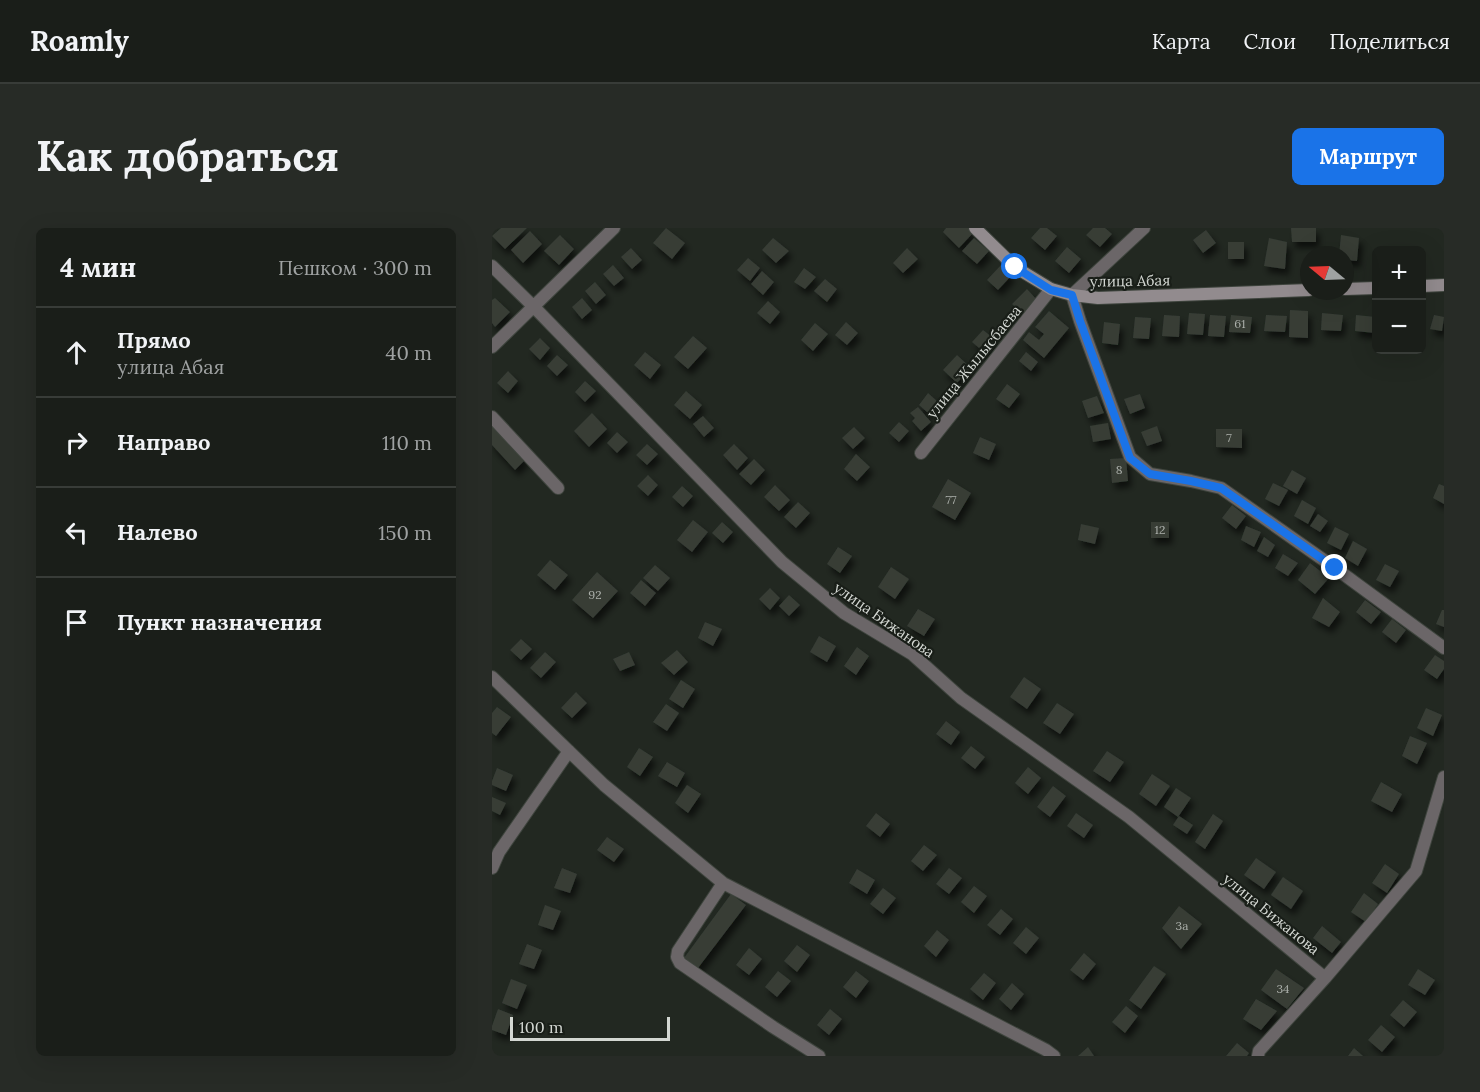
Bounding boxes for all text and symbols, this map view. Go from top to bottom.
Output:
text: Roamly [30,23,129,59]
text: Карта [1152,28,1211,55]
text: Слои [1244,28,1296,55]
text: Поделиться [1329,28,1450,55]
button: Маршрут [1292,128,1444,185]
text: Как добраться [36,129,339,183]
north arrow [1300,246,1354,300]
map controls [1372,246,1426,354]
button: + [1372,246,1426,300]
text: 4 мин [60,251,136,284]
route start [1001,253,1027,279]
text: Пешком · 300 m [278,255,432,280]
street label: улица Абая [1090,270,1170,291]
button: − [1372,300,1426,354]
street label: улица Жылысбаева [922,301,1025,422]
house number: 61 [1234,316,1246,331]
text: Прямо [117,326,191,354]
icon: ahead [60,336,93,369]
text: 40 m [386,340,432,365]
text: улица Абая [117,354,224,379]
icon: right [60,426,93,459]
text: Направо [117,428,211,456]
text: 110 m [382,430,432,455]
house number: 7 [1226,430,1232,445]
house number: 8 [1116,462,1123,477]
house number: 77 [945,492,957,507]
icon: left [60,516,93,549]
text: Налево [117,518,198,546]
text: 150 m [378,520,432,545]
house number: 12 [1155,522,1165,537]
route end [1321,554,1347,580]
street label: улица Бижанова [830,578,939,662]
house number: 92 [588,587,602,602]
icon: arrive [60,606,93,639]
text: Пункт назначения [117,608,322,636]
street label: улица Бижанова [1219,869,1324,959]
house number: 3а [1176,918,1188,933]
house number: 34 [1276,981,1290,996]
scale bar [510,1014,670,1042]
text: 100 m [519,1017,563,1037]

